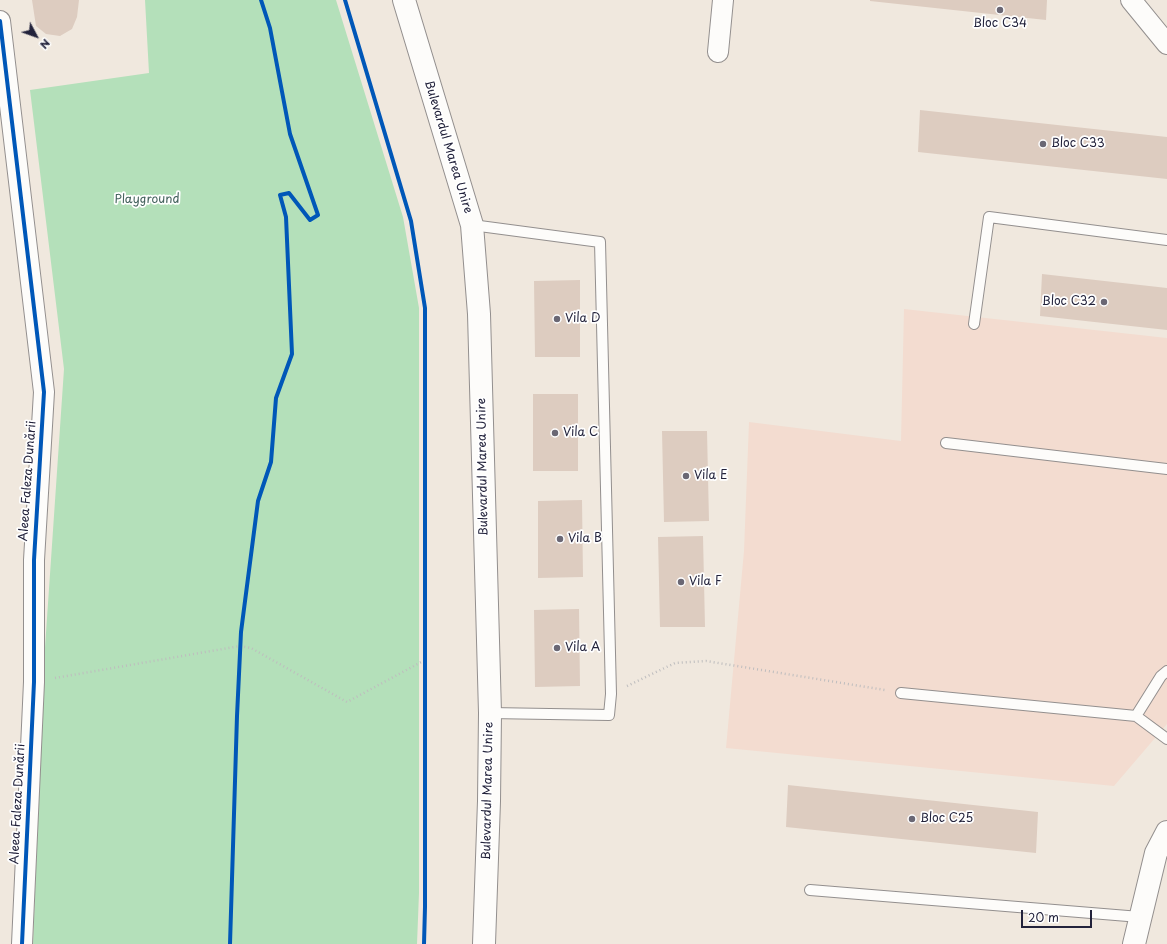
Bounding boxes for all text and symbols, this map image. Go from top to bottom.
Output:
marker: Bloc C34 [995,5,1005,15]
north arrow [16,16,56,56]
place label: Bloc C34 [973,17,1027,31]
text: N [36,35,55,53]
street label: Bulevardul Marea Unire [421,79,475,215]
place label: Bloc C33 [1051,137,1105,151]
marker: Bloc C33 [1038,139,1048,149]
park label: Playground [115,193,179,207]
place label: Bloc C32 [1042,295,1096,309]
marker: Bloc C32 [1099,297,1109,307]
place label: Vila D [565,312,601,326]
marker: Vila D [552,314,562,324]
street label: Bulevardul Marea Unire [475,398,491,536]
street label: Aleea Faleza Dunării [17,420,39,542]
place label: Vila C [563,426,598,440]
marker: Vila C [550,428,560,438]
place label: Vila E [694,469,728,483]
marker: Vila E [681,471,691,481]
place label: Vila B [568,532,602,546]
marker: Vila B [555,534,565,544]
place label: Vila F [689,575,722,589]
marker: Vila F [676,577,686,587]
place label: Vila A [565,641,600,655]
marker: Vila A [552,643,562,653]
street label: Bulevardul Marea Unire [480,722,496,860]
street label: Aleea Faleza Dunării [8,743,28,865]
place label: Bloc C25 [920,812,973,826]
marker: Bloc C25 [907,814,917,824]
scale bar [1023,902,1094,928]
text: 20 m [1028,908,1059,926]

